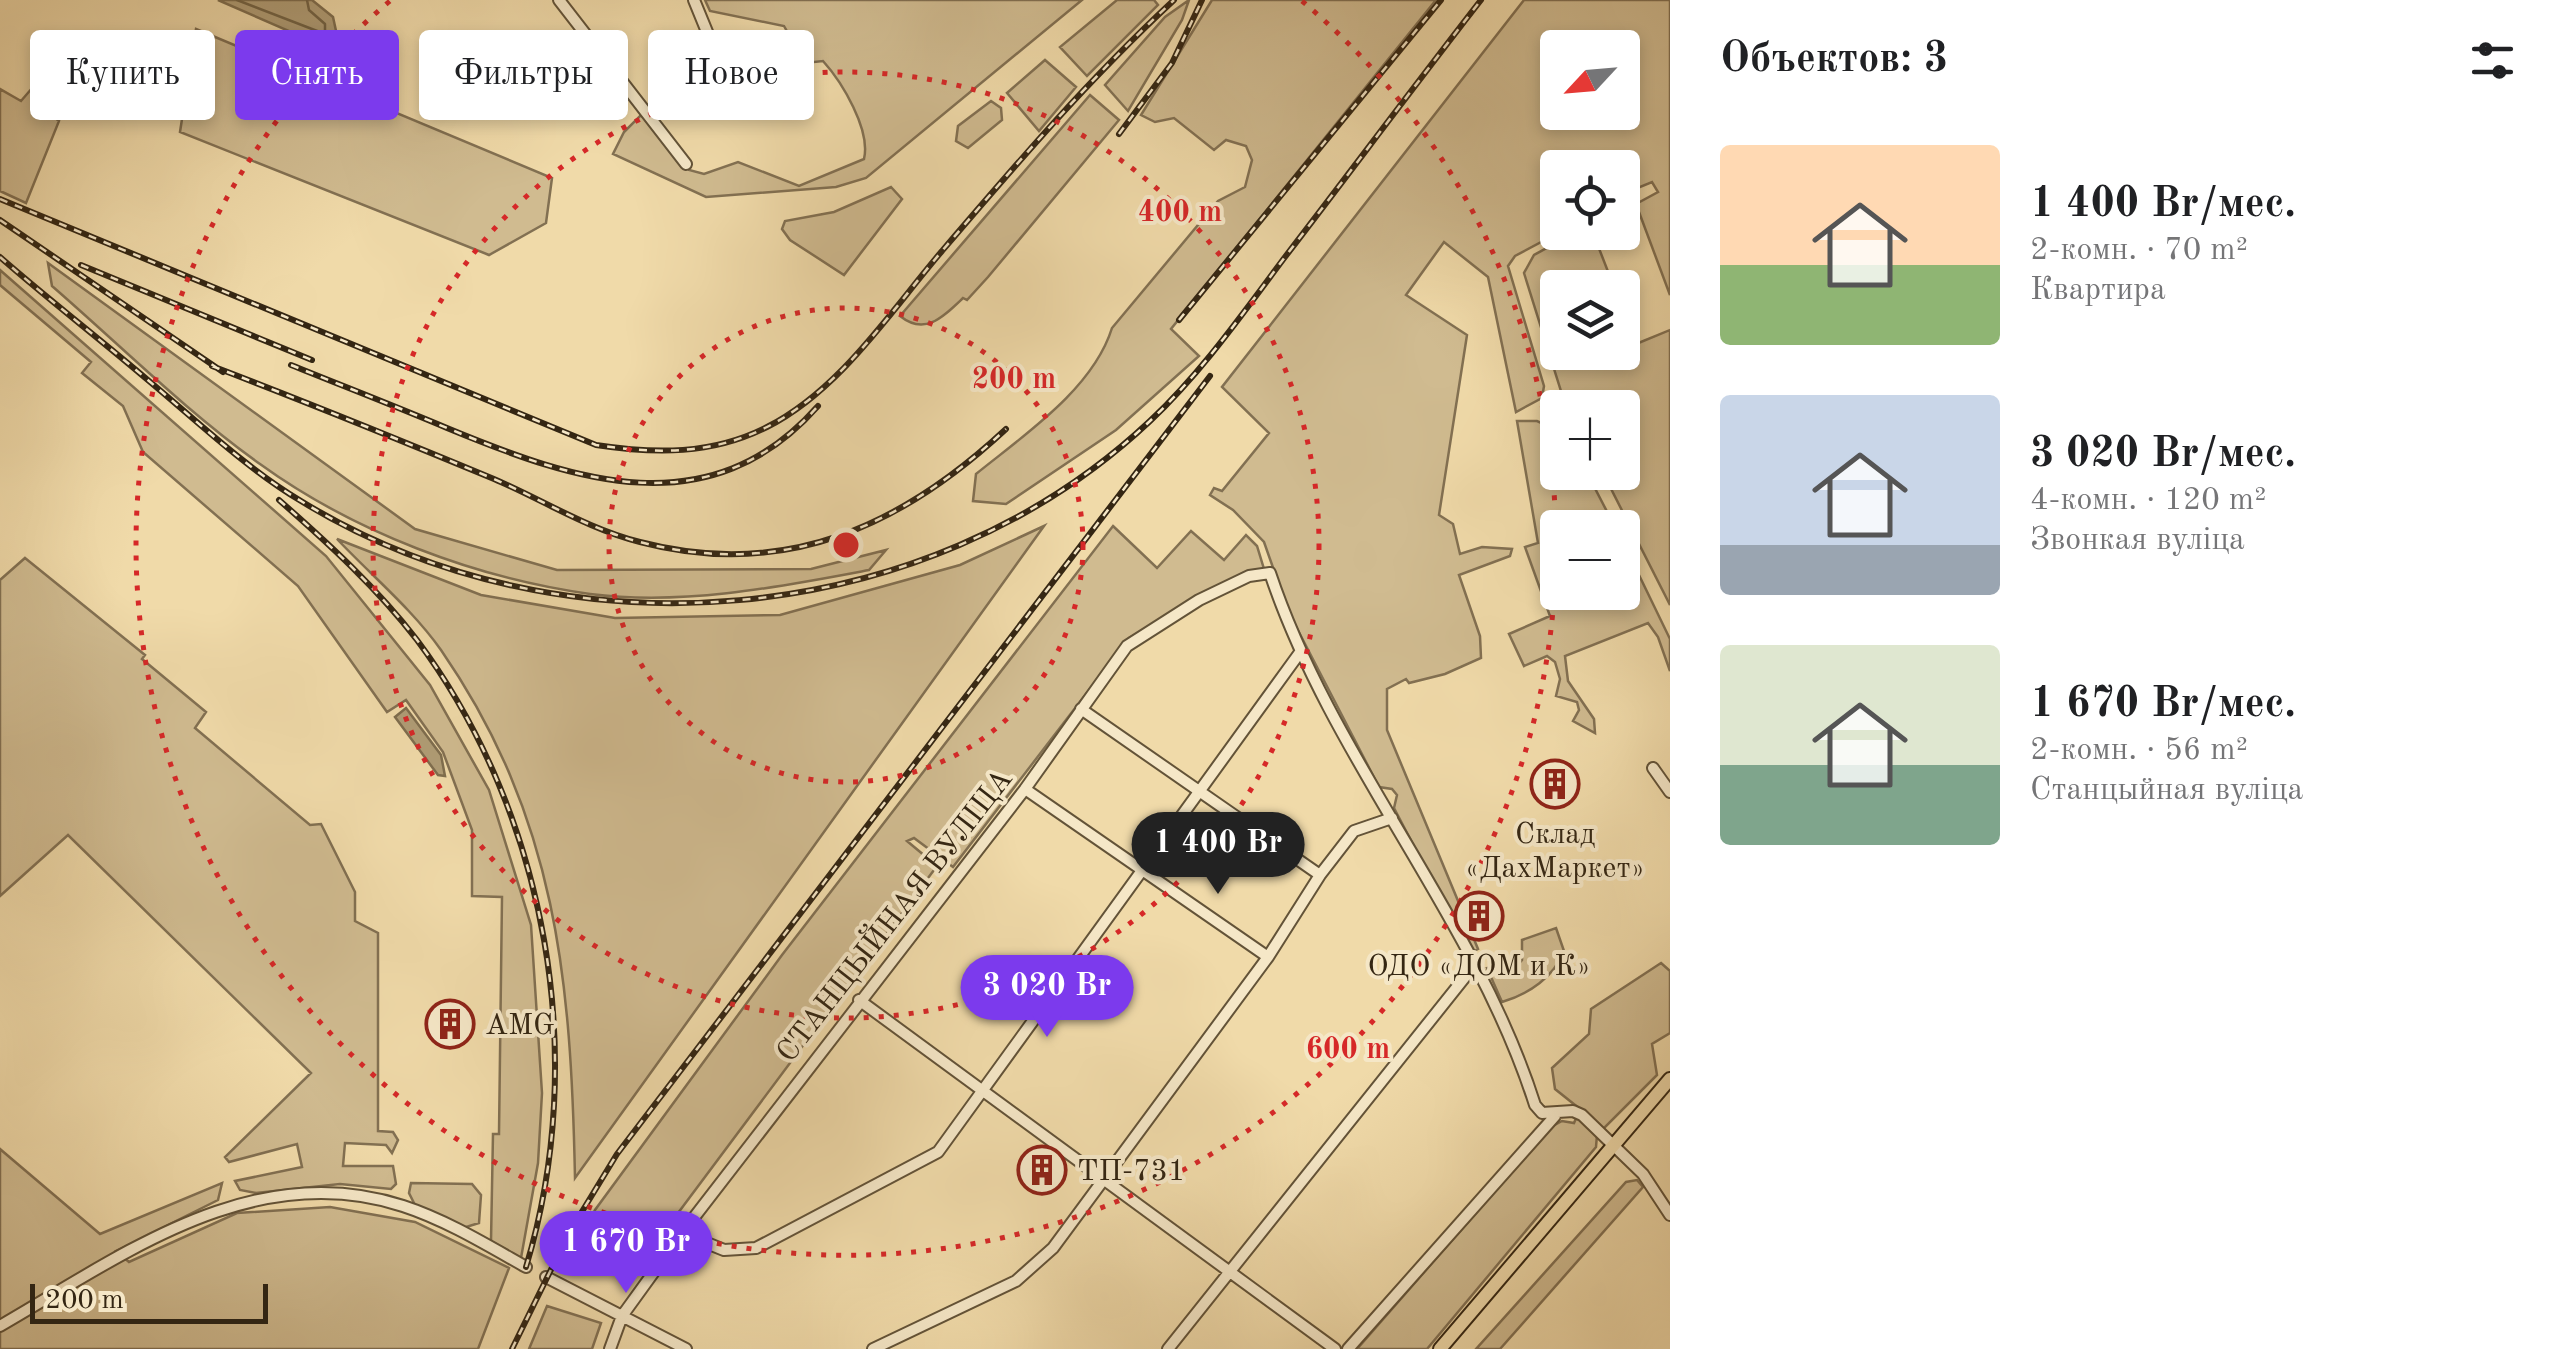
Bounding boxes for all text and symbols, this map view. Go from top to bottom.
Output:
chip: Купить [30,30,215,120]
chip: Снять [235,30,399,120]
chip: Фильтры [419,30,628,120]
chip: Новое [648,30,814,120]
north arrow [1540,30,1640,130]
map controls [1540,30,1640,610]
icon: filters [2465,33,2520,88]
text: Объектов: 3 [1720,39,1948,81]
button: locate [1540,150,1640,250]
text: 1 400 Br/мес. [2030,184,2296,226]
icon: home [1800,185,1920,305]
text: 400 m [1138,198,1222,228]
text: 2-комн. · 70 m² [2030,235,2248,267]
button: layers [1540,270,1640,370]
text: Квартира [2030,275,2166,307]
text: 200 m [972,365,1056,395]
button: + [1540,390,1640,490]
text: 3 020 Br/мес. [2030,434,2296,476]
icon: home [1800,435,1920,555]
text: 4-комн. · 120 m² [2030,485,2266,517]
button: − [1540,510,1640,610]
text: Звонкая вуліца [2030,525,2245,557]
centre of rings [828,527,864,563]
text: 1 670 Br/мес. [2030,684,2296,726]
icon: home [1800,685,1920,805]
text: 2-комн. · 56 m² [2030,735,2248,767]
building icon: Склад «ДахМаркет» [1529,758,1581,810]
street label: СТАНЦЫЙНАЯ ВУЛІЦА [767,760,1019,1068]
text: Станцыйная вуліца [2030,775,2303,807]
pin: 1 400 Br [1115,812,1321,897]
place label: Склад «ДахМаркет» [1465,820,1645,884]
text: 1 400 Br [1154,828,1282,860]
building icon: ОДО «ДОМ и К» [1453,890,1505,942]
place label: ОДО «ДОМ и К» [1367,952,1591,982]
pin: 3 020 Br [944,955,1150,1040]
text: 3 020 Br [983,971,1111,1003]
building icon: AMG [424,998,476,1050]
place label: AMG [485,1011,555,1041]
text: 600 m [1306,1035,1390,1065]
building icon: ТП-731 [1016,1144,1068,1196]
place label: ТП-731 [1077,1157,1185,1187]
pin: 1 670 Br [523,1211,729,1296]
text: 1 670 Br [562,1227,690,1259]
scale bar [30,1279,268,1324]
text: 200 m [45,1287,124,1315]

